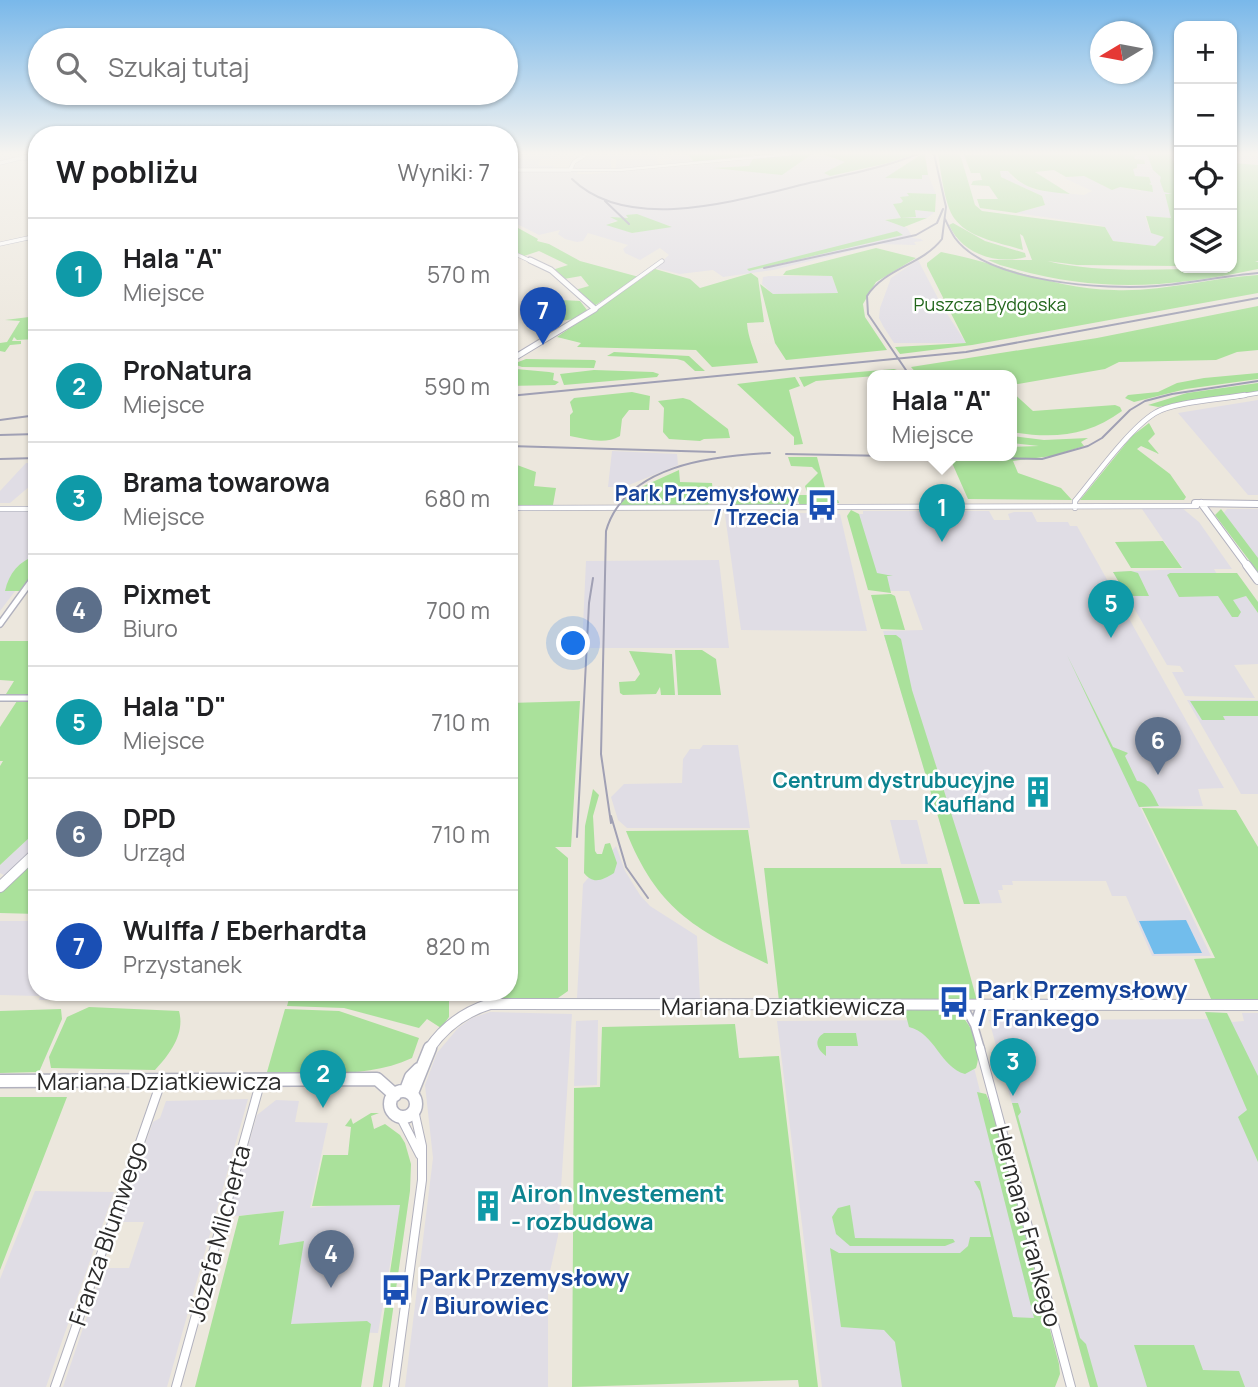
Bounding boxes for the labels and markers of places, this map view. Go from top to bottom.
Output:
pin: 7 [520,287,566,345]
place label: Park Przemysłowy / Trzecia [615,479,799,531]
pin: 1 [919,484,965,542]
bus stop icon: Park Przemysłowy / Trzecia [805,488,839,522]
pin: 5 [1088,580,1134,638]
pin: 6 [1135,717,1181,775]
place label: Centrum dystrubucyjne Kaufland [773,766,1015,818]
building icon: Centrum dystrubucyjne Kaufland [1021,775,1055,809]
place label: Park Przemysłowy / Frankego [977,972,1188,1033]
bus stop icon: Park Przemysłowy / Frankego [937,985,971,1019]
pin: 3 [990,1038,1036,1096]
pin: 2 [300,1050,346,1108]
place label: Airon Investement - rozbudowa [511,1176,724,1237]
building icon: Airon Investement - rozbudowa [471,1189,505,1223]
pin: 4 [308,1230,354,1288]
place label: Park Przemysłowy / Biurowiec [419,1260,630,1321]
bus stop icon: Park Przemysłowy / Biurowiec [379,1273,413,1307]

